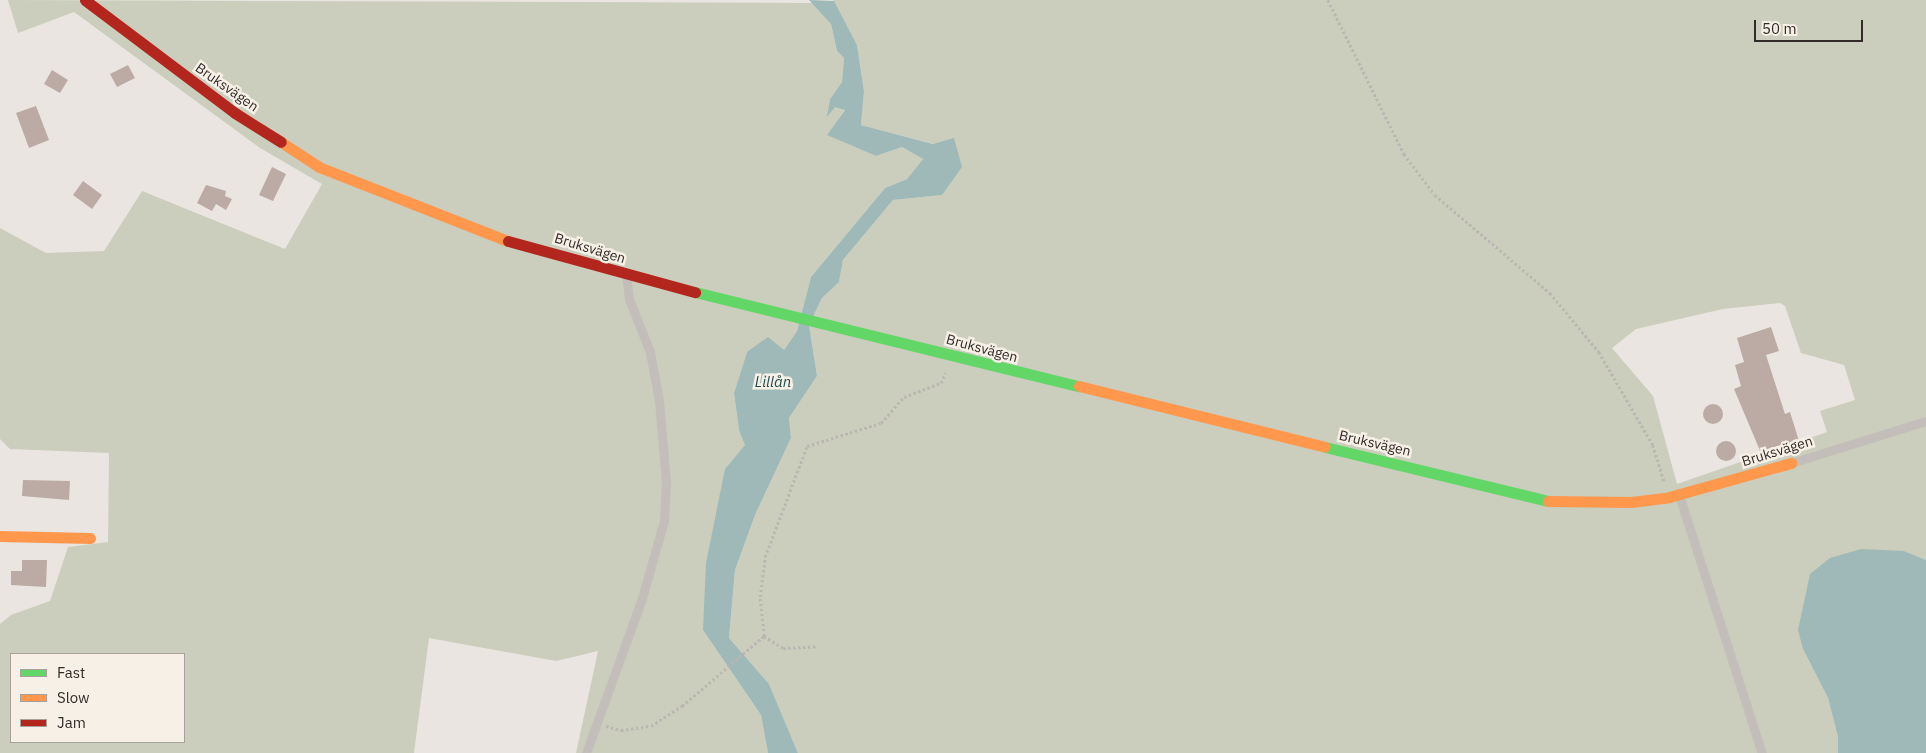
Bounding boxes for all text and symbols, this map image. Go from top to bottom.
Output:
scale bar [1756,10,1865,42]
text: 50 m [1762,19,1797,38]
street label: Bruksvägen [192,59,262,115]
street label: Bruksvägen [553,229,627,267]
street label: Bruksvägen [944,330,1020,366]
water label: Lillån [755,373,791,391]
street label: Bruksvägen [1337,427,1413,459]
street label: Bruksvägen [1740,432,1814,470]
legend [10,653,185,743]
text: Fast [57,663,85,682]
text: Slow [57,688,90,707]
text: Jam [57,713,86,732]

